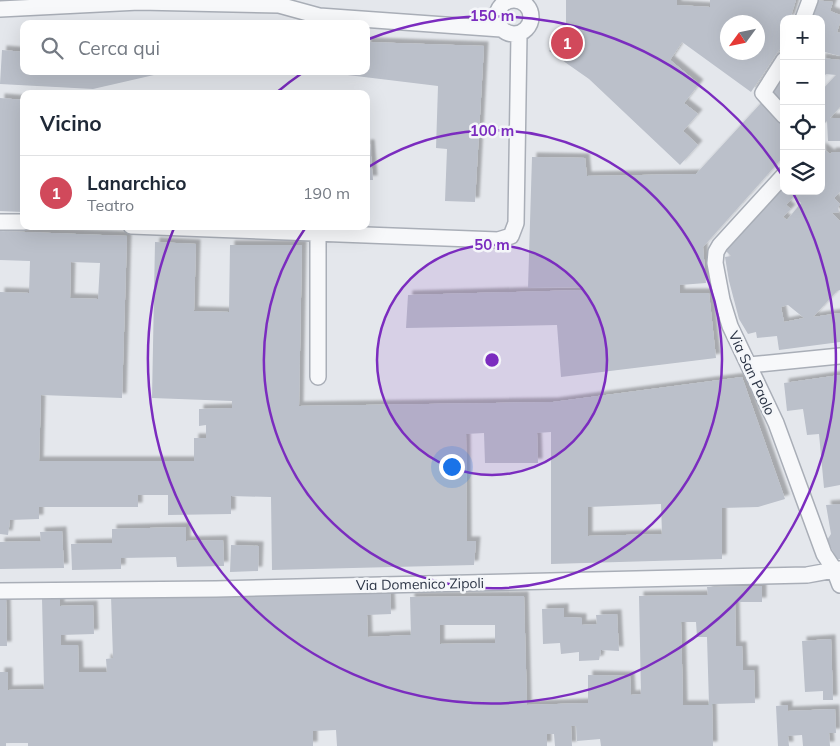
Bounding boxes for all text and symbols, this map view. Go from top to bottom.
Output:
text: 150 m [470,6,514,25]
north arrow [720,15,765,60]
map controls [780,15,825,195]
button: + [780,15,825,60]
search box [20,20,370,75]
pin: 1 [551,24,583,62]
icon: search [38,34,66,62]
text: Cerca qui [78,36,160,60]
button: − [780,60,825,105]
button: locate [780,105,825,150]
text: Vicino [40,110,102,136]
text: 100 m [470,121,514,140]
button: layers [780,150,825,195]
text: Lanarchico [87,171,187,195]
text: 1 [51,183,61,203]
text: 190 m [303,183,350,203]
text: Teatro [87,195,134,215]
text: 50 m [474,235,510,254]
street label: Via San Paolo [725,328,779,418]
centre of rings [483,351,501,369]
your location [439,454,465,480]
street label: Via Domenico Zipoli [356,574,484,594]

